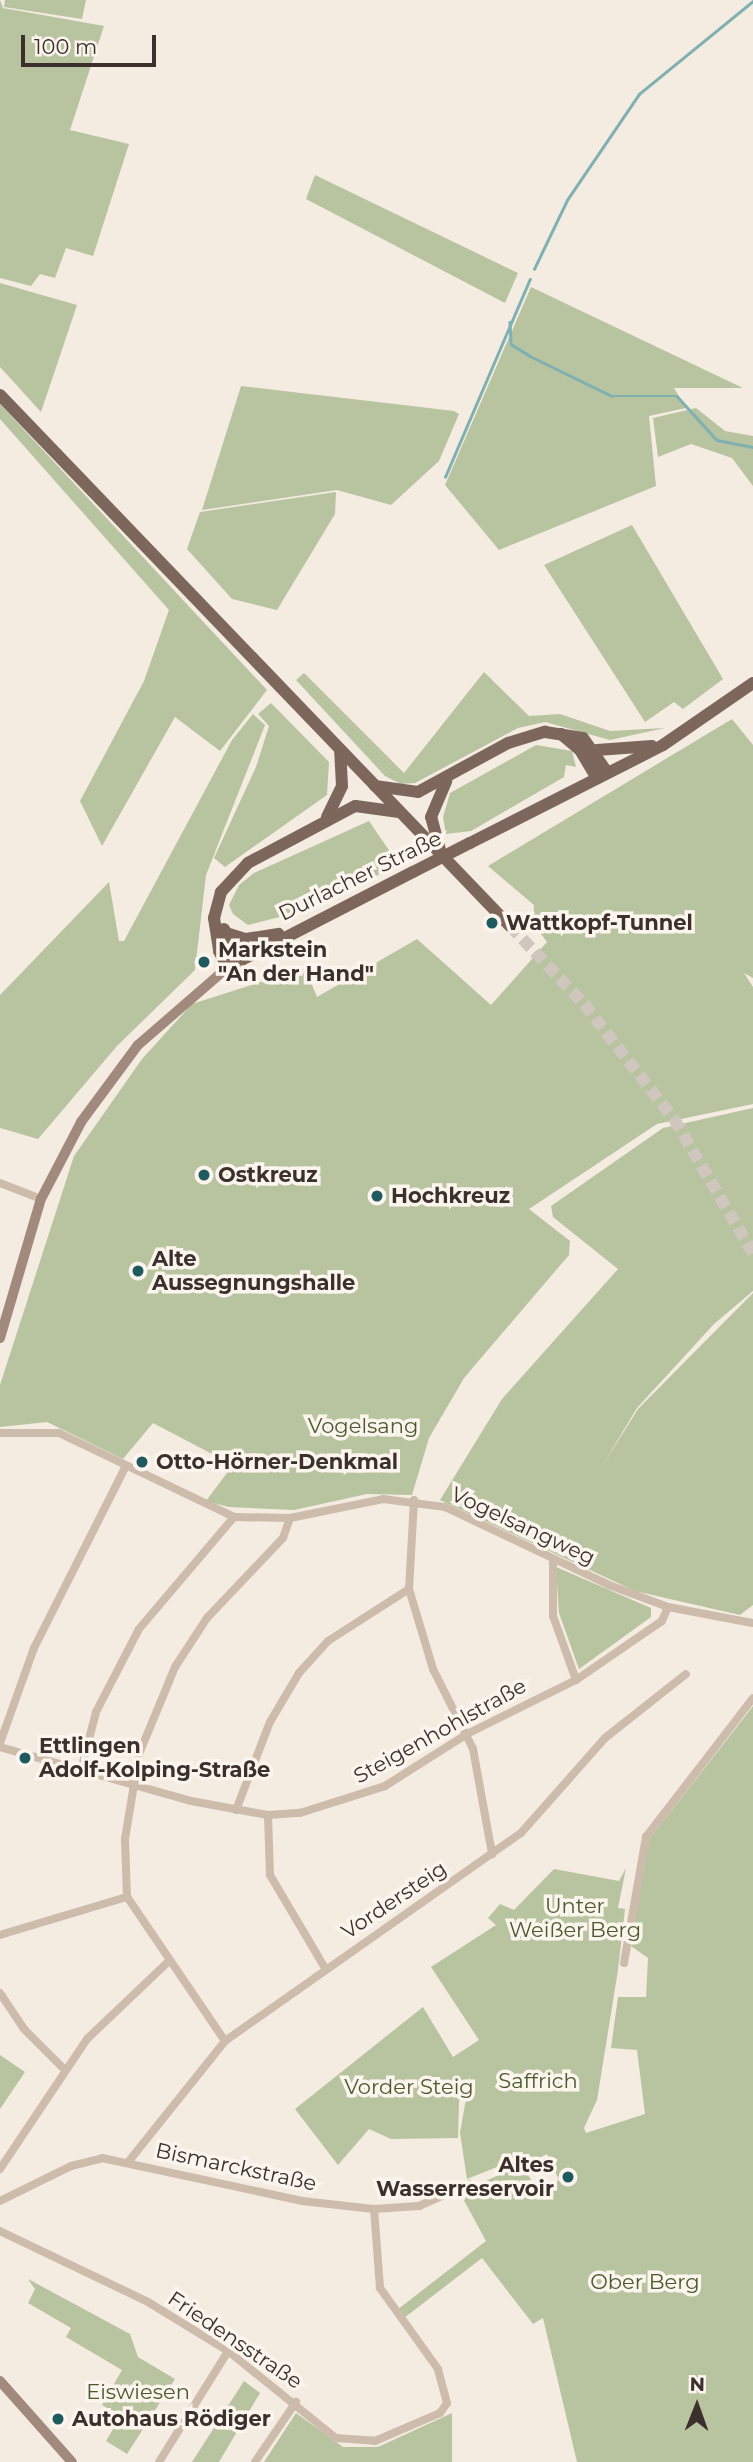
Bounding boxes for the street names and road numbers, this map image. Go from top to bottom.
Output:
street label: Durlacher Straße [274,826,446,926]
street label: Vogelsangweg [447,1482,599,1570]
street label: Steigenhohlstraße [349,1673,531,1789]
street label: Vordersteig [337,1856,451,1944]
street label: Bismarckstraße [153,2138,319,2196]
street label: Friedensstraße [163,2286,307,2394]

